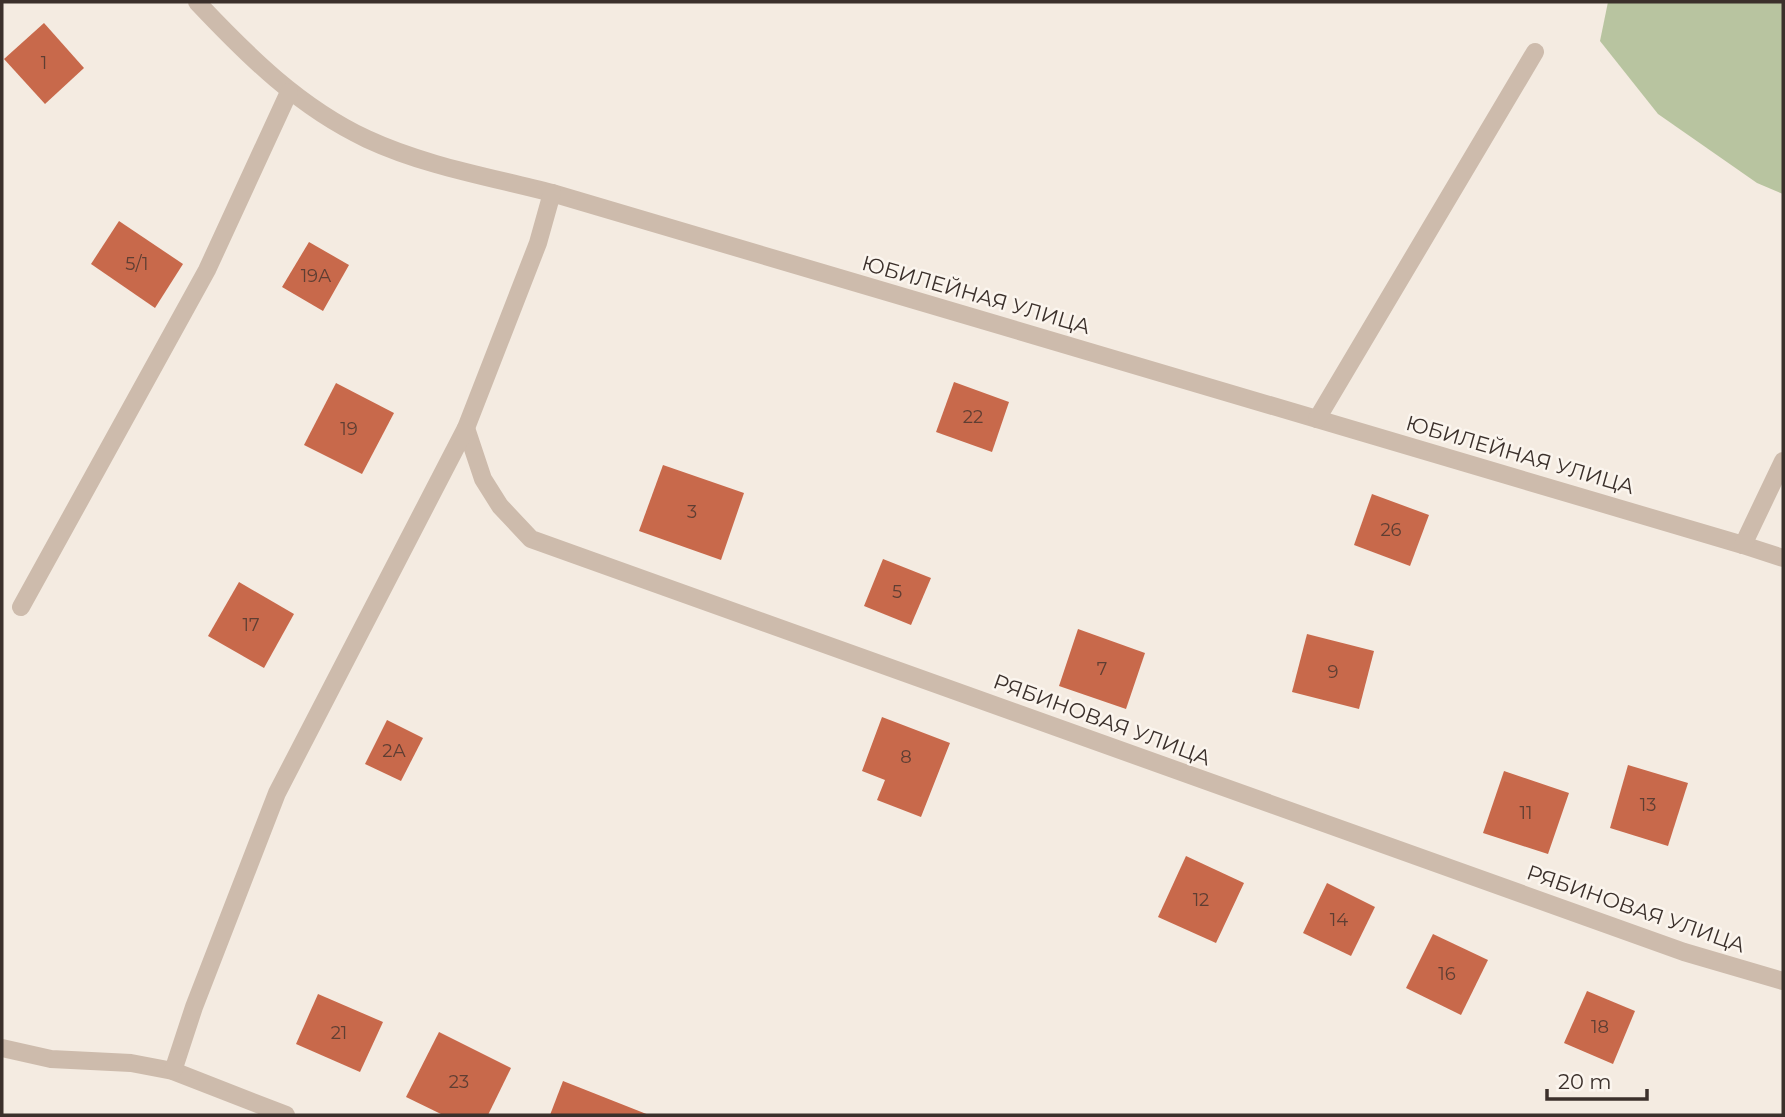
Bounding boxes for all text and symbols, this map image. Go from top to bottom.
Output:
house number: 1 [41,52,47,74]
street label: ЮБИЛЕЙНАЯ УЛИЦА [859,250,1094,339]
house number: 5/1 [125,253,149,275]
house number: 19А [301,265,332,287]
house number: 22 [963,406,983,428]
street label: ЮБИЛЕЙНАЯ УЛИЦА [1403,410,1638,499]
house number: 19 [340,418,358,440]
house number: 3 [687,501,697,523]
house number: 26 [1380,519,1402,541]
house number: 5 [892,581,902,603]
house number: 17 [242,614,260,636]
house number: 7 [1097,658,1107,680]
house number: 9 [1328,661,1339,683]
street label: РЯБИНОВАЯ УЛИЦА [990,669,1215,771]
house number: 2А [382,740,406,762]
house number: 8 [900,746,912,768]
house number: 13 [1640,794,1656,816]
house number: 11 [1520,802,1533,824]
street label: РЯБИНОВАЯ УЛИЦА [1524,859,1749,958]
house number: 12 [1193,889,1209,911]
house number: 14 [1330,909,1348,931]
house number: 16 [1438,963,1456,985]
house number: 18 [1591,1016,1609,1038]
house number: 21 [331,1022,347,1044]
scale bar [1547,1058,1647,1102]
text: 20 m [1558,1069,1612,1094]
house number: 23 [449,1071,469,1093]

